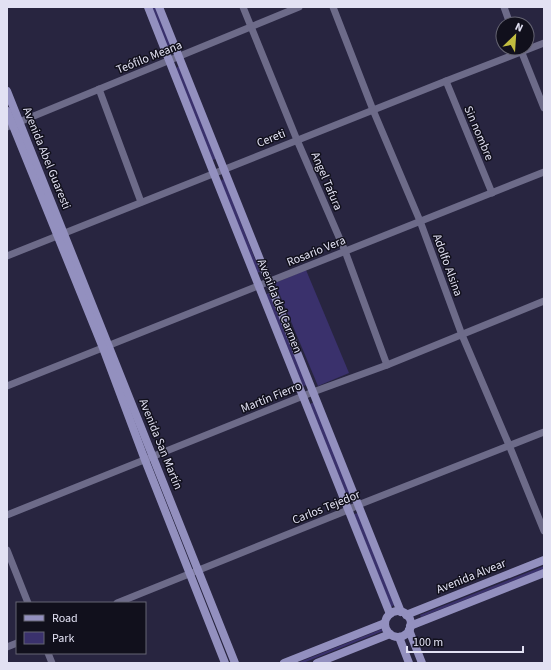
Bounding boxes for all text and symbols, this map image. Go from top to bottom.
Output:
north arrow [495,16,535,56]
text: N [513,19,526,36]
street label: Teófilo Meana [114,37,185,78]
street label: Sin nombre [459,103,498,163]
street label: Avenida Abel Guaresti [18,105,75,212]
street label: Cereti [254,125,288,152]
street label: Angel Tafura [307,149,346,213]
street label: Rosario Vera [284,232,348,271]
street label: Adolfo Alsina [428,232,467,299]
street label: Avenida del Carmen [253,257,306,356]
street label: Martín Fierro [238,378,304,417]
street label: Avenida San Martín [135,396,186,492]
street label: Carlos Tejedor [290,486,363,529]
street label: Avenida Alvear [434,554,509,598]
legend [16,602,146,654]
text: Road [52,610,78,627]
scale bar [407,628,523,654]
text: Park [52,630,74,647]
text: 100 m [413,634,443,651]

